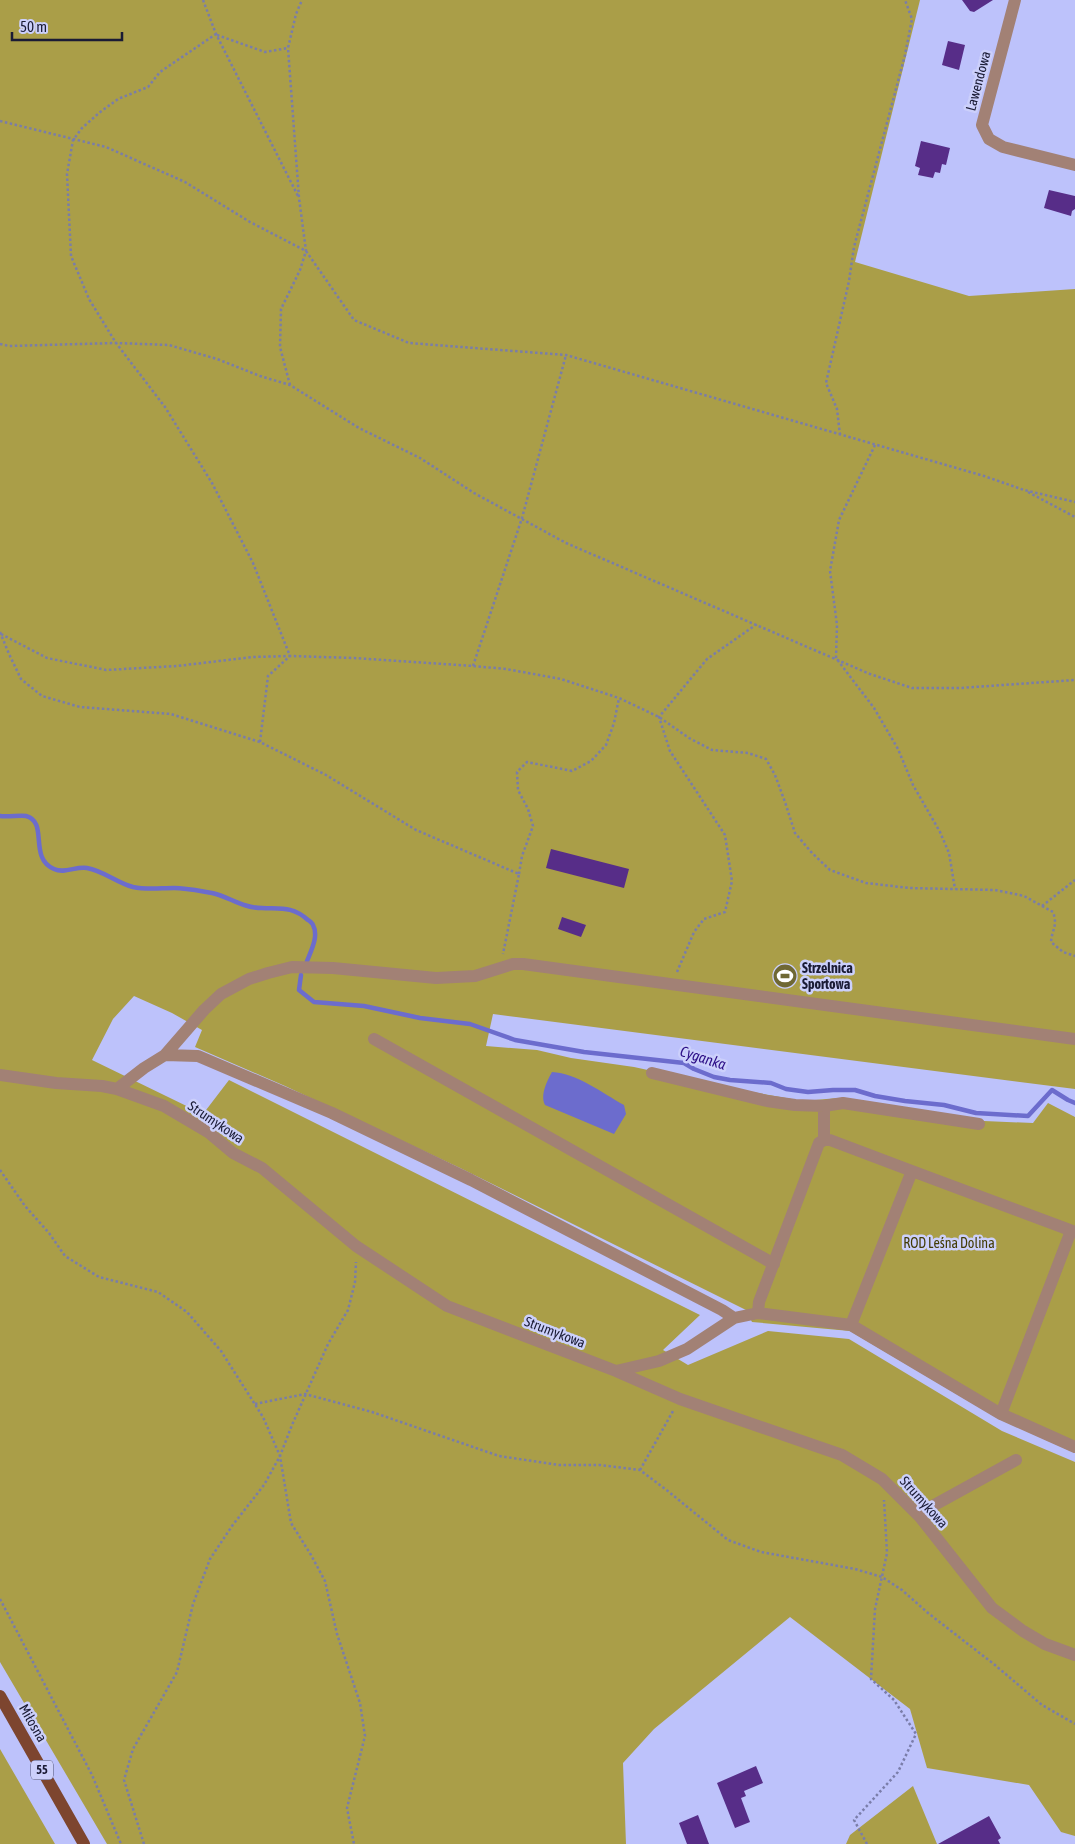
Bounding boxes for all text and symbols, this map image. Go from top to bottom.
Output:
scale bar [12,10,122,42]
text: 50 m [20,18,47,35]
street label: Lawendowa [962,49,994,113]
place label: Strzelnica Sportowa [802,960,853,992]
sports icon: Strzelnica Sportowa [772,963,798,989]
water label: Cyganka [678,1042,728,1073]
street label: Strumykowa [185,1098,247,1146]
park label: ROD Leśna Dolina [903,1235,995,1251]
street label: Strumykowa [522,1313,588,1351]
street label: Strumykowa [897,1473,951,1531]
street label: Miłosna [16,1701,50,1745]
road number: 55 [31,1760,53,1780]

